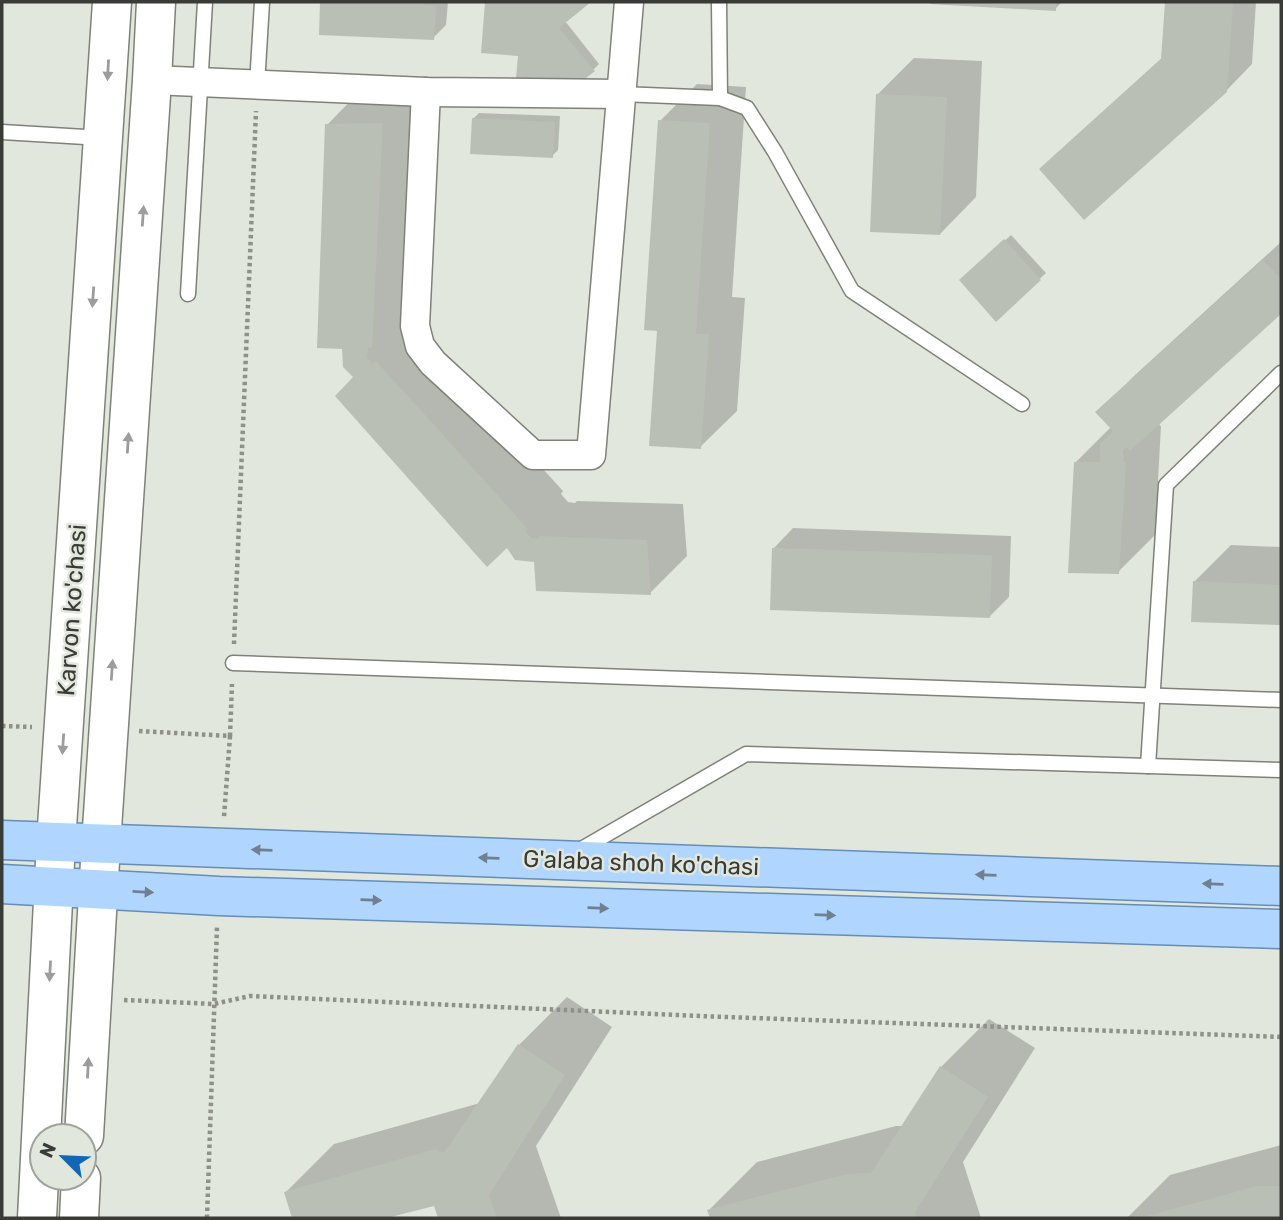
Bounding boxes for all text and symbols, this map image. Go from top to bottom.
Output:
one-way arrow [102,59,113,81]
one-way arrow [138,204,149,226]
one-way arrow [87,286,98,308]
one-way arrow [122,431,133,453]
street label: Karvon ko'chasi [52,523,92,697]
one-way arrow [107,658,118,680]
one-way arrow [57,733,68,755]
one-way arrow [250,844,272,856]
street label: G'alaba shoh ko'chasi [522,845,760,881]
one-way arrow [478,852,500,863]
one-way arrow [974,870,996,881]
one-way arrow [1202,878,1224,889]
one-way arrow [133,886,155,897]
one-way arrow [360,895,382,906]
one-way arrow [587,902,609,913]
one-way arrow [815,909,837,920]
one-way arrow [45,960,56,982]
one-way arrow [83,1057,94,1079]
north arrow [28,1122,98,1192]
text: N [35,1139,61,1161]

